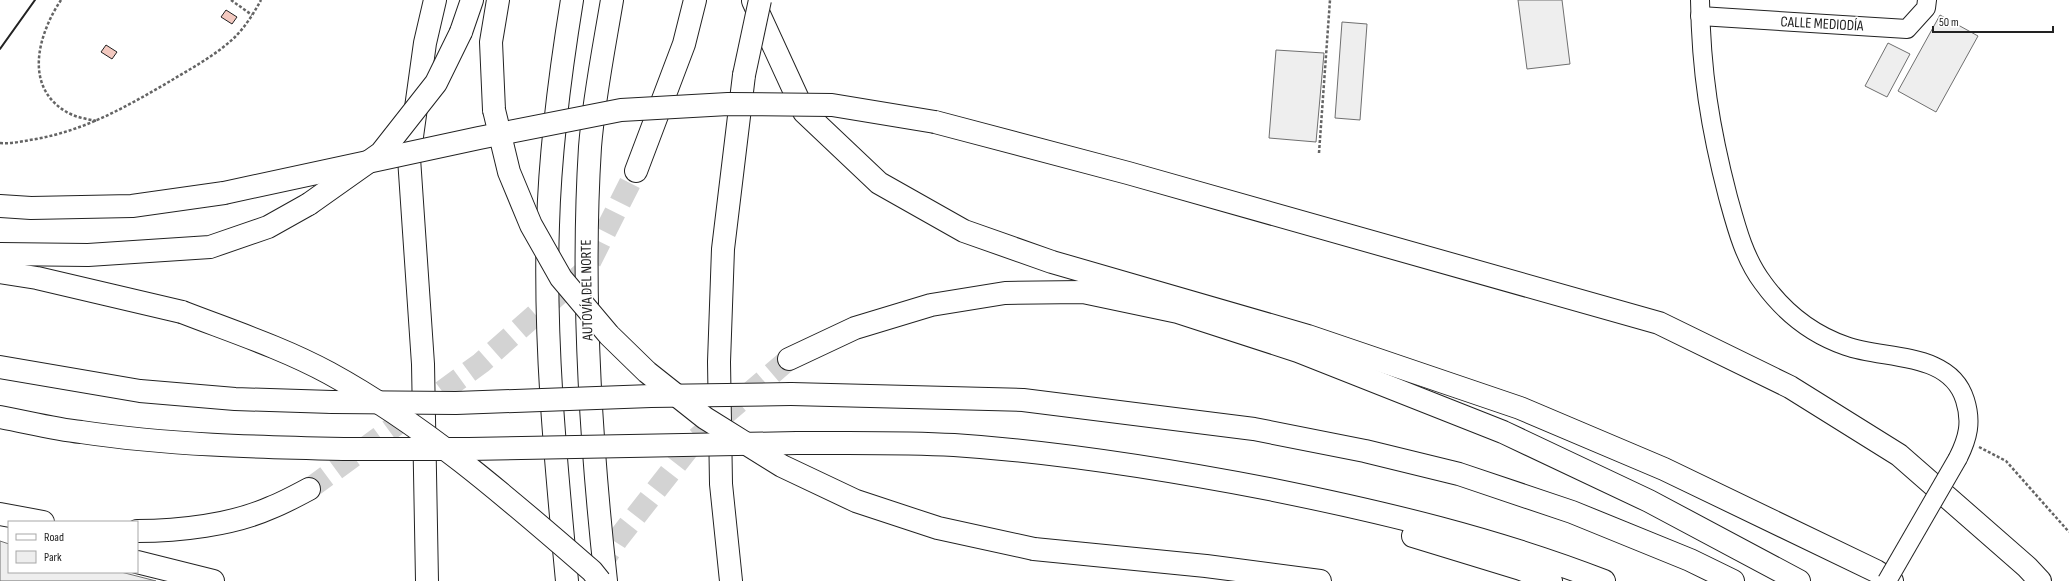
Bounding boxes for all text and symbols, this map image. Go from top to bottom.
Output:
scale bar [1933,8,2053,34]
street label: CALLE MEDIODÍA [1780,12,1865,36]
text: 50 m [1939,15,1959,30]
street label: AUTOVÍA DEL NORTE [577,239,597,342]
legend [8,521,138,573]
text: Road [44,530,64,545]
text: Park [44,550,62,565]

